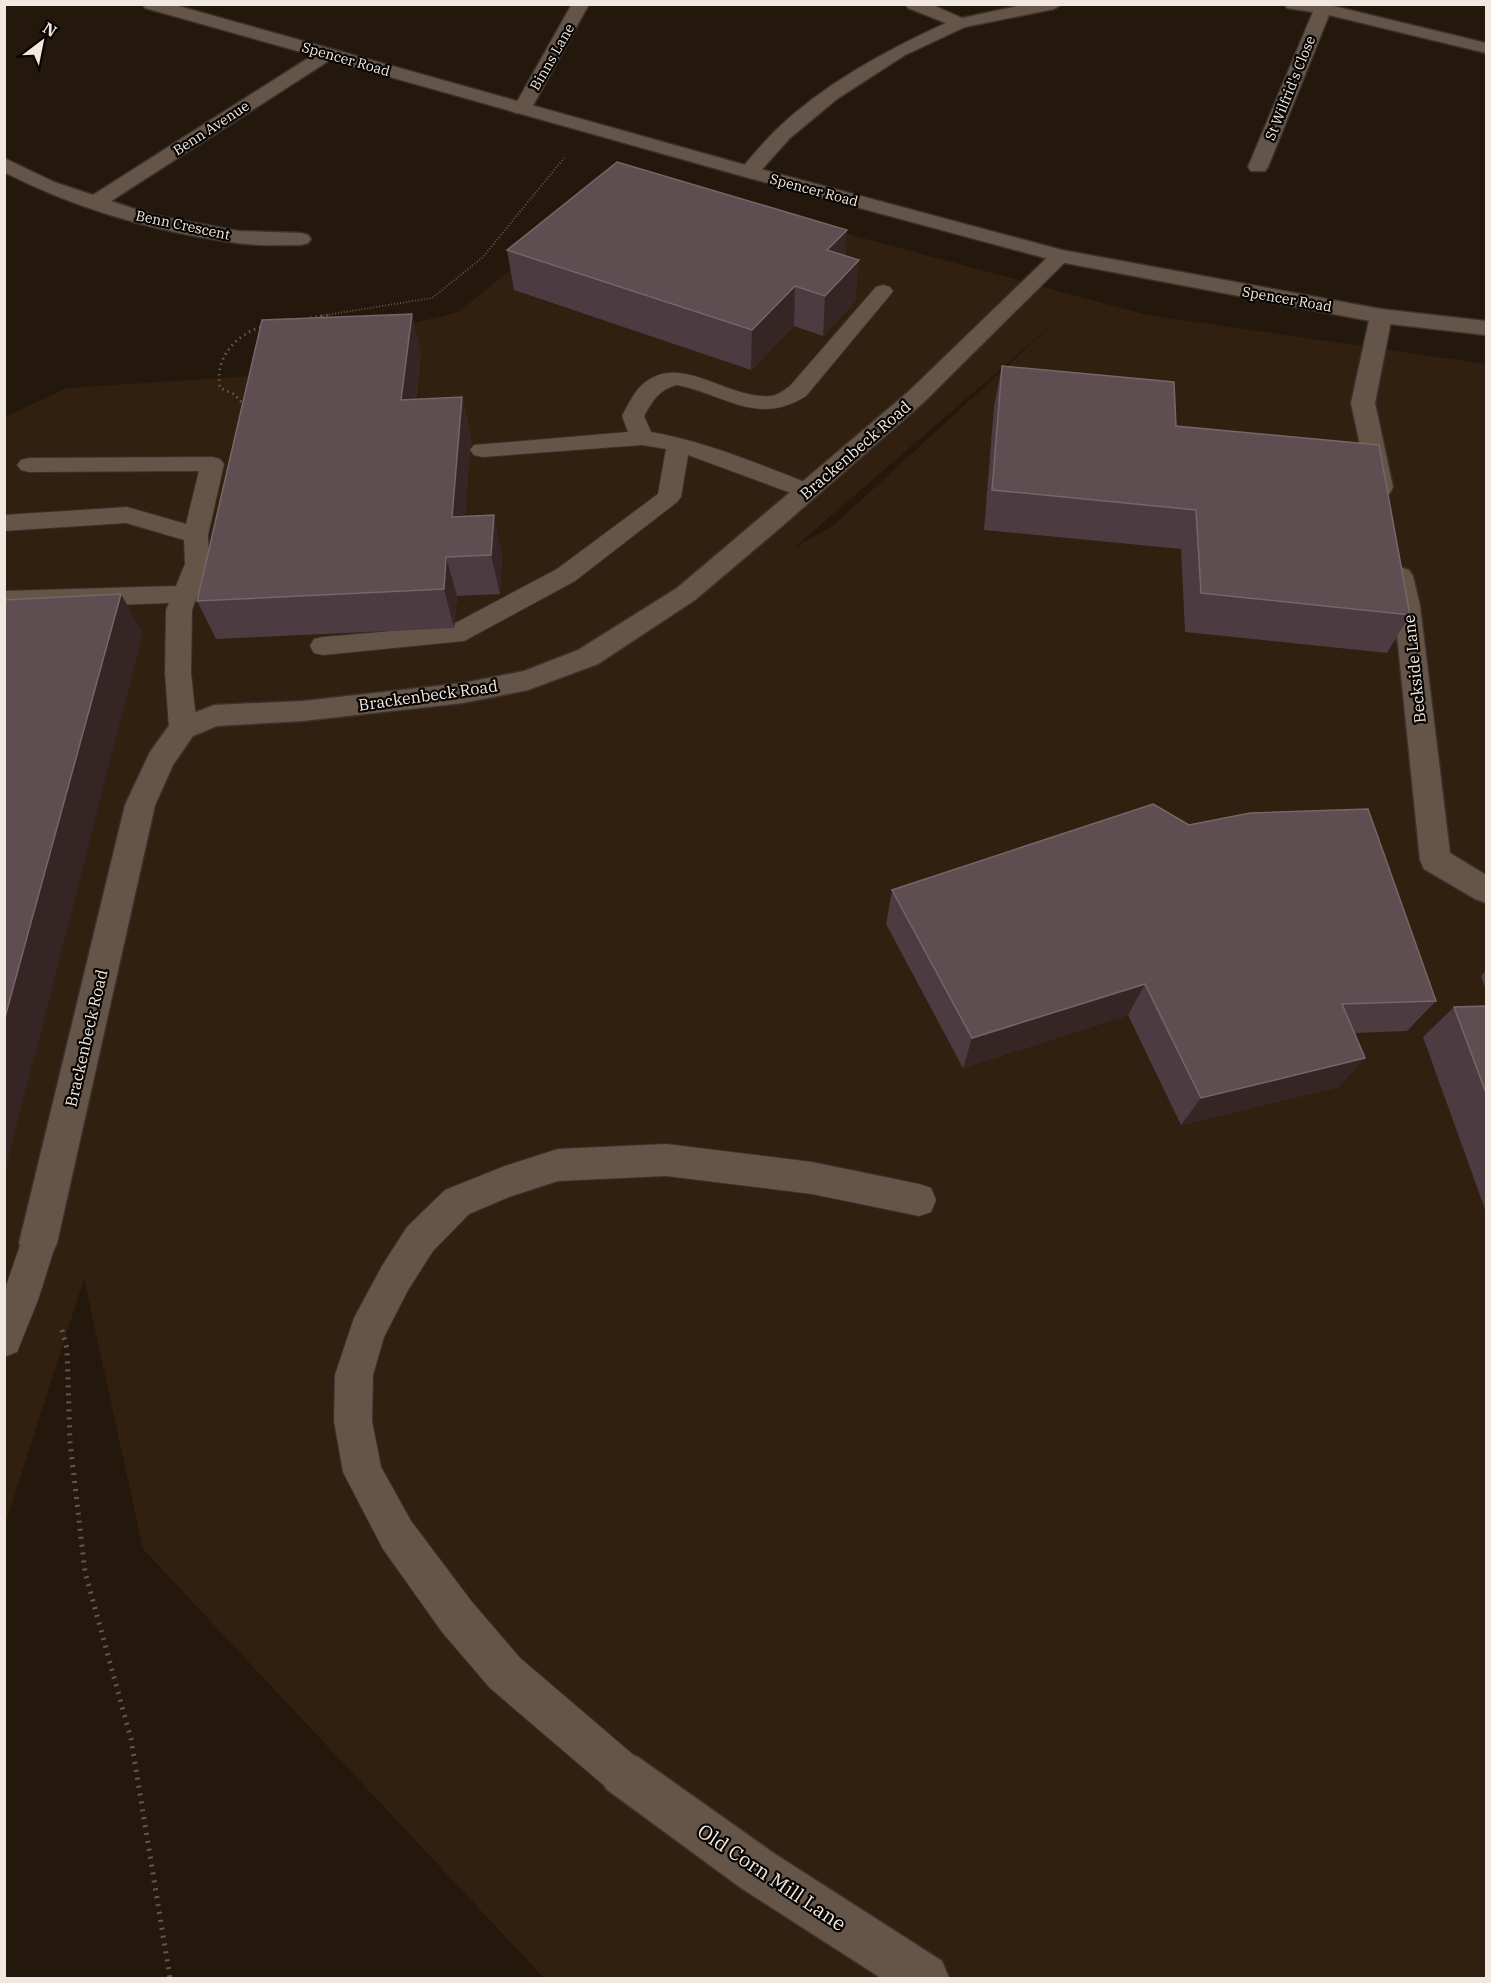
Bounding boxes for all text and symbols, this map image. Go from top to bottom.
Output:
north arrow [12,12,72,72]
text: N [39,17,61,41]
street label: Binns Lane [526,20,578,94]
street label: St Wilfrid's Close [1261,33,1319,143]
street label: Spencer Road [300,38,393,80]
street label: Benn Avenue [170,97,252,159]
street label: Spencer Road [768,170,861,211]
street label: Benn Crescent [134,206,232,244]
street label: Spencer Road [1241,282,1334,316]
street label: Brackenbeck Road [795,396,915,504]
street label: Beckside Lane [1398,614,1430,724]
street label: Brackenbeck Road [357,675,499,715]
street label: Brackenbeck Road [60,967,112,1109]
street label: Old Corn Mill Lane [692,1817,852,1937]

